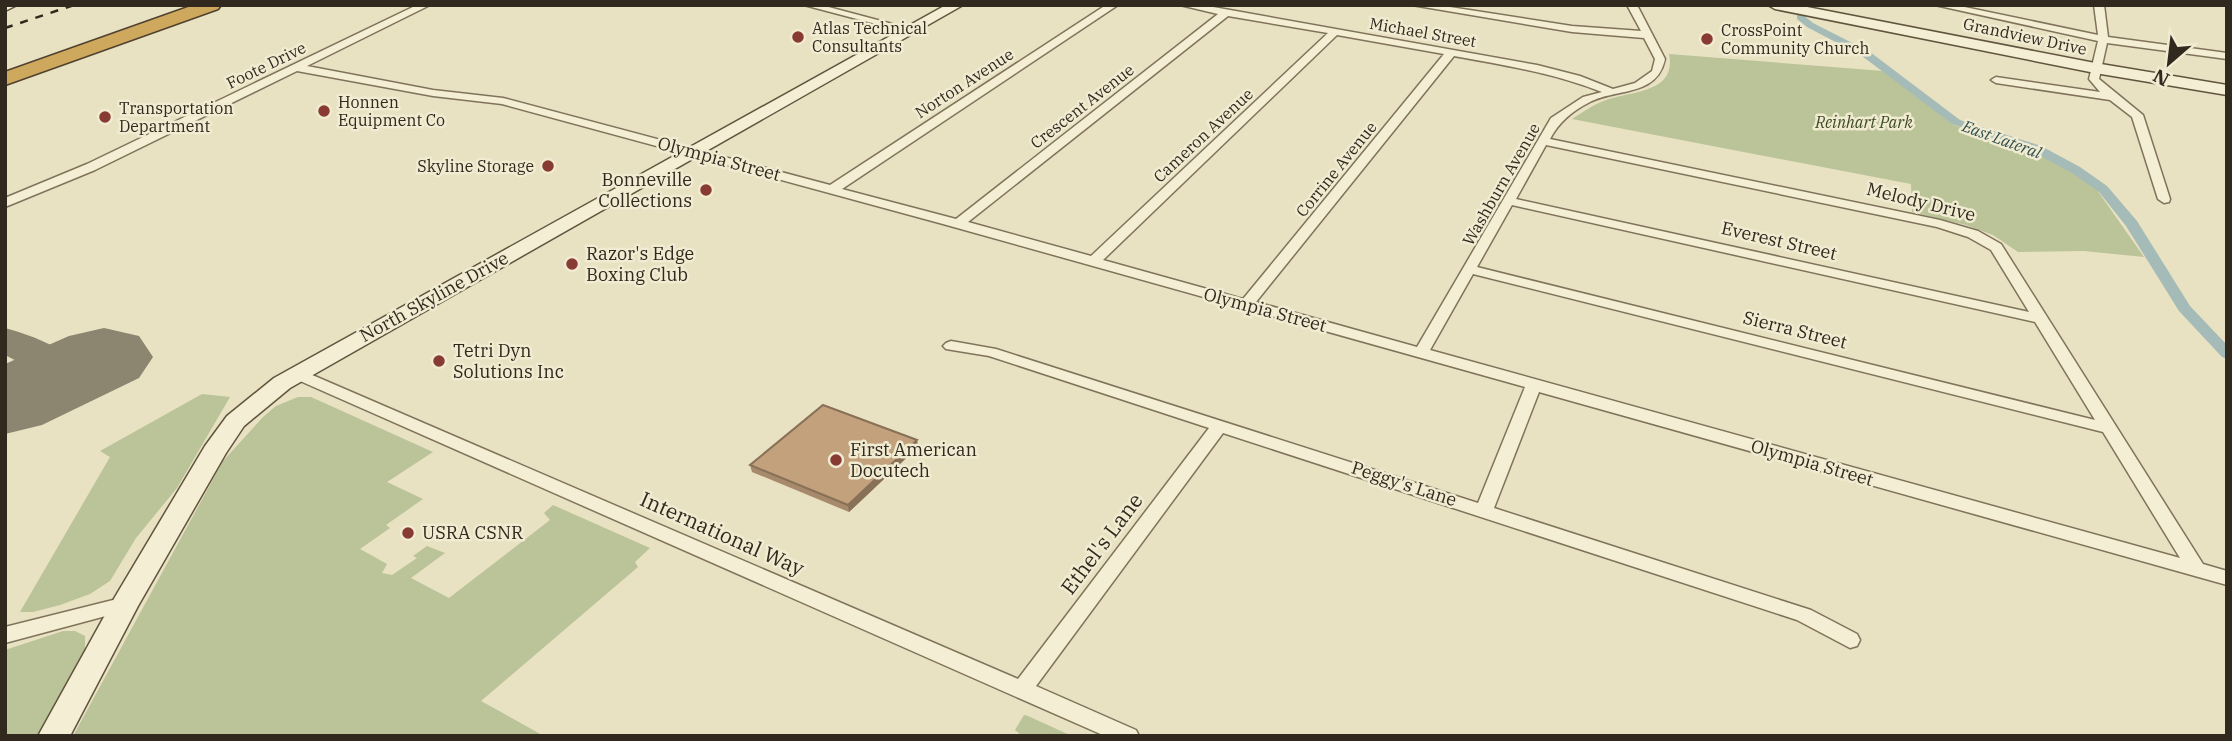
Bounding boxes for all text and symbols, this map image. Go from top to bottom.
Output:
street label: Michael Street [1368,13,1478,51]
street label: Grandview Drive [1961,13,2089,59]
place label: Atlas Technical Consultants [812,18,927,56]
place label: CrossPoint Community Church [1721,20,1869,58]
north arrow [2134,28,2204,98]
marker: Atlas Technical Consultants [790,29,806,45]
marker: CrossPoint Community Church [1699,31,1715,47]
street label: Foote Drive [223,37,309,93]
street label: Norton Avenue [911,44,1017,122]
street label: Crescent Avenue [1026,59,1138,153]
text: N [2149,64,2173,92]
street label: Cameron Avenue [1149,84,1257,186]
place label: Honnen Equipment Co [338,92,445,130]
place label: Transportation Department [119,98,233,136]
marker: Honnen Equipment Co [316,103,332,119]
marker: Transportation Department [97,109,113,125]
park label: Reinhart Park [1814,112,1913,132]
water label: East Lateral [1959,115,2045,163]
street label: Corrine Avenue [1291,117,1381,221]
street label: Washburn Avenue [1458,119,1544,249]
street label: Olympia Street [655,131,783,186]
place label: Skyline Storage [417,156,534,176]
marker: Skyline Storage [540,158,556,174]
place label: Bonneville Collections [598,168,692,212]
street label: Melody Drive [1864,177,1978,226]
marker: Bonneville Collections [698,182,714,198]
street label: Everest Street [1719,216,1839,265]
place label: Razor's Edge Boxing Club [586,242,694,286]
street label: North Skyline Drive [355,246,512,347]
marker: Razor's Edge Boxing Club [564,256,580,272]
street label: Olympia Street [1201,282,1329,337]
street label: Sierra Street [1741,305,1850,354]
place label: Tetri Dyn Solutions Inc [453,339,564,383]
marker: Tetri Dyn Solutions Inc [431,353,447,369]
street label: Olympia Street [1748,434,1876,491]
place label: First American Docutech [850,438,977,482]
marker: First American Docutech [828,452,844,468]
street label: Peggy's Lane [1349,456,1460,511]
street label: International Way [636,484,810,582]
street label: Ethel's Lane [1054,487,1149,600]
place label: USRA CSNR [422,521,523,544]
marker: USRA CSNR [400,525,416,541]

